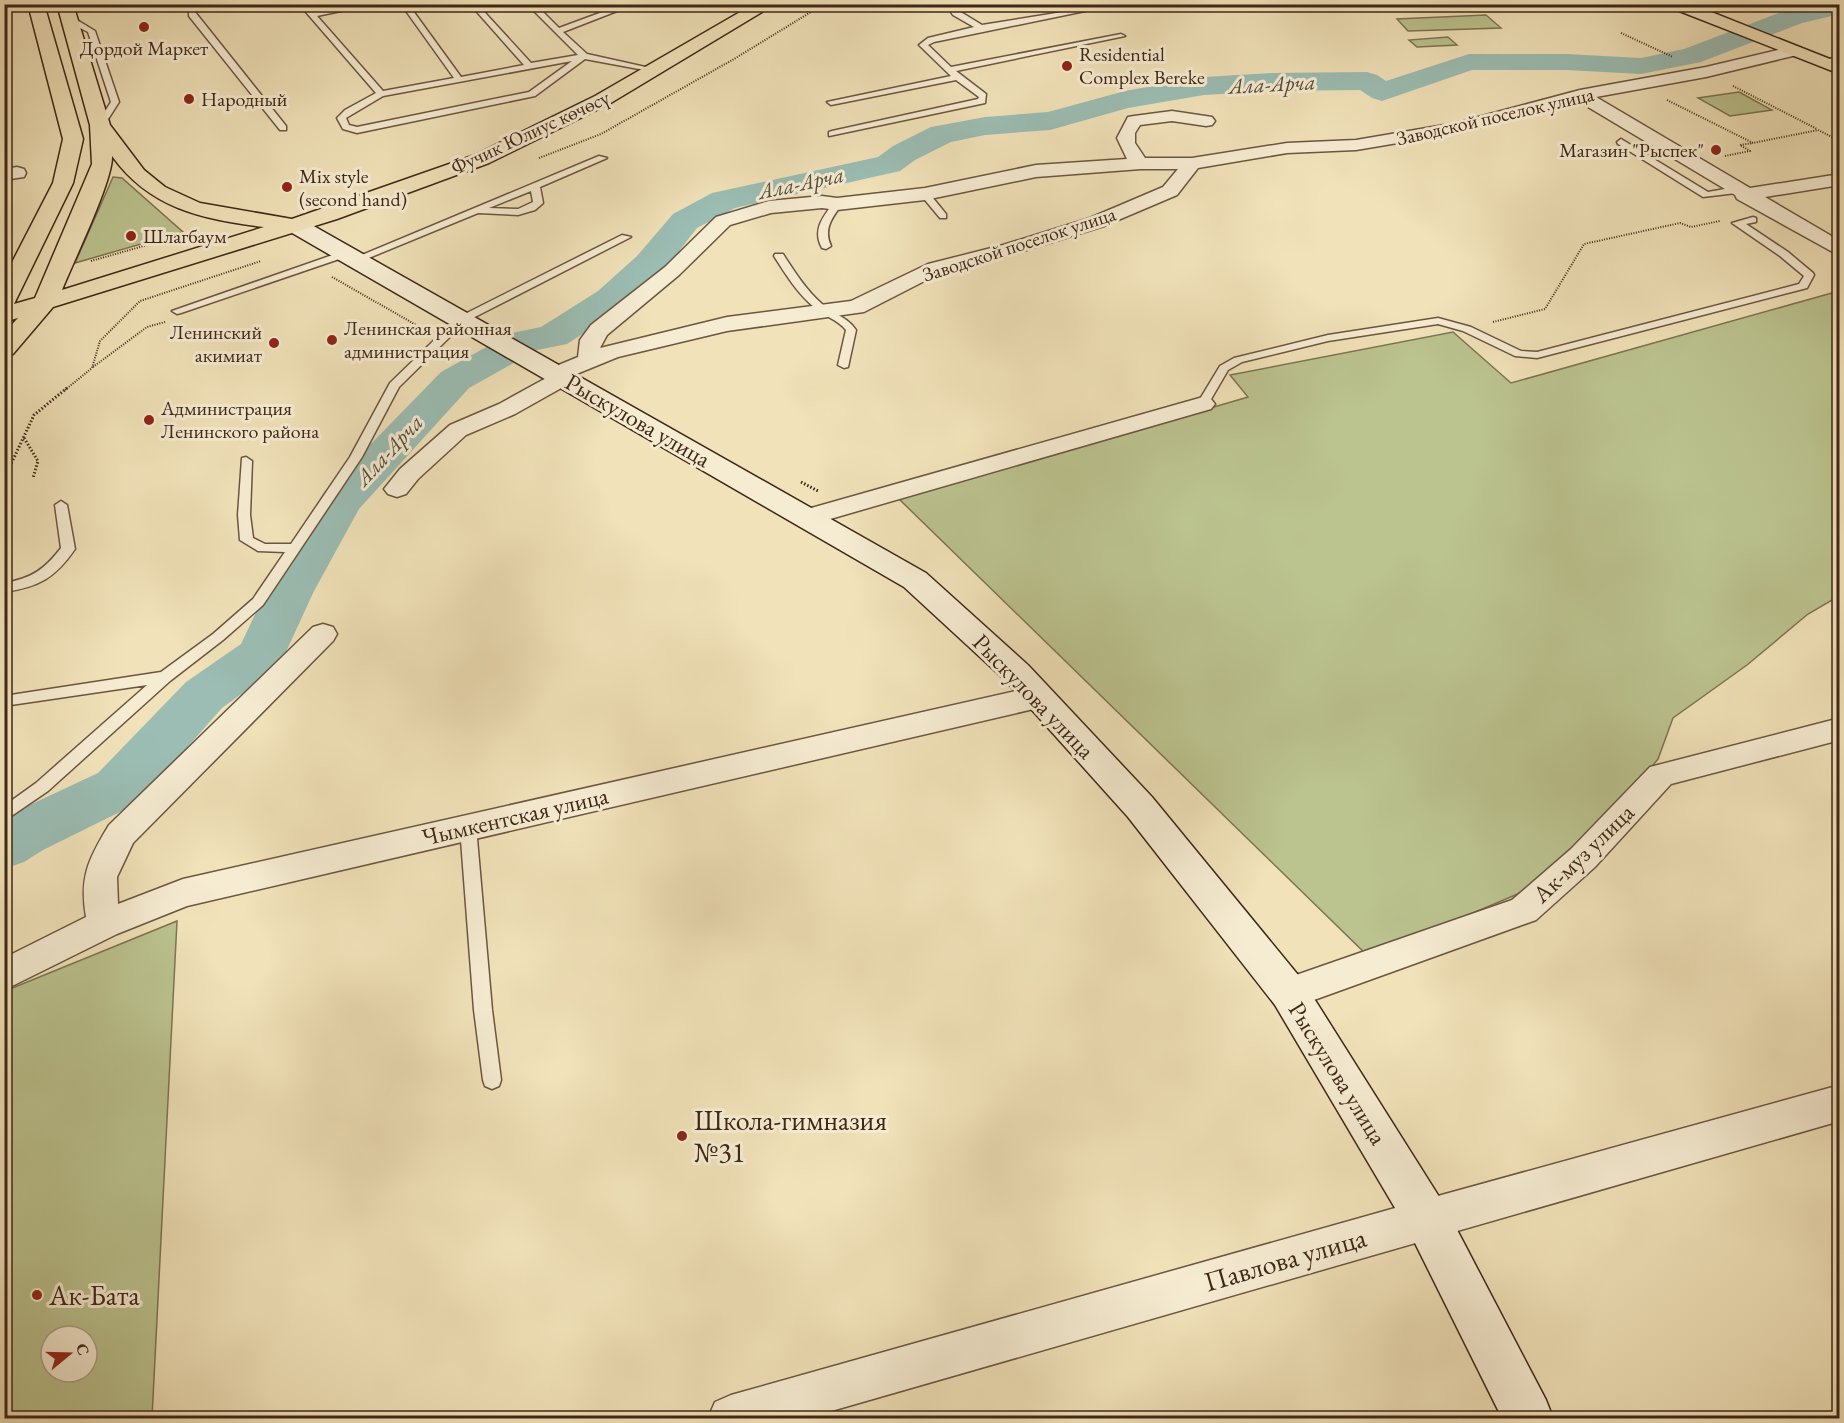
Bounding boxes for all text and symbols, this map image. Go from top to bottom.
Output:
marker: Дордой Маркет [137,20,151,34]
place label: Дордой Маркет [80,35,208,61]
place label: Residential Complex Bereke [1079,41,1205,90]
marker: Residential Complex Bereke [1060,59,1074,73]
water label: Ала-Арча [1226,67,1316,101]
street label: Заводской поселок улица [1394,81,1596,151]
street label: Фучик Юлиус көчөсү [446,83,615,180]
place label: Народный [201,86,288,112]
marker: Народный [182,92,196,106]
place label: Магазин "Рыспек" [1559,137,1704,163]
marker: Магазин "Рыспек" [1709,143,1723,157]
water label: Ала-Арча [754,160,847,207]
place label: Mix style (second hand) [299,163,407,212]
marker: Mix style (second hand) [280,180,294,194]
street label: Заводской поселок улица [919,200,1119,288]
place label: Шлагбаум [143,223,227,249]
marker: Шлагбаум [124,229,138,243]
place label: Ленинская районная администрация [344,315,512,364]
place label: Ленинский акимиат [170,319,262,368]
marker: Ленинская районная администрация [325,333,339,347]
marker: Ленинский акимиат [267,336,281,350]
street label: Рыскулова улица [560,366,717,474]
place label: Администрация Ленинского района [160,395,319,444]
water label: Ала-Арча [347,408,429,493]
marker: Администрация Ленинского района [142,413,156,427]
street label: Рыскулова улица [966,627,1102,766]
street label: Чымкентская улица [419,779,612,853]
street label: Ак-муз улица [1525,796,1641,910]
street label: Рыскулова улица [1282,996,1394,1151]
place label: Школа-гимназия №31 [694,1102,887,1170]
marker: Школа-гимназия №31 [675,1129,689,1143]
street label: Павлова улица [1200,1218,1371,1299]
place label: Ак-Бата [48,1277,141,1313]
marker: Ак-Бата [30,1288,44,1302]
north arrow [39,1324,99,1384]
text: С [71,1340,94,1358]

